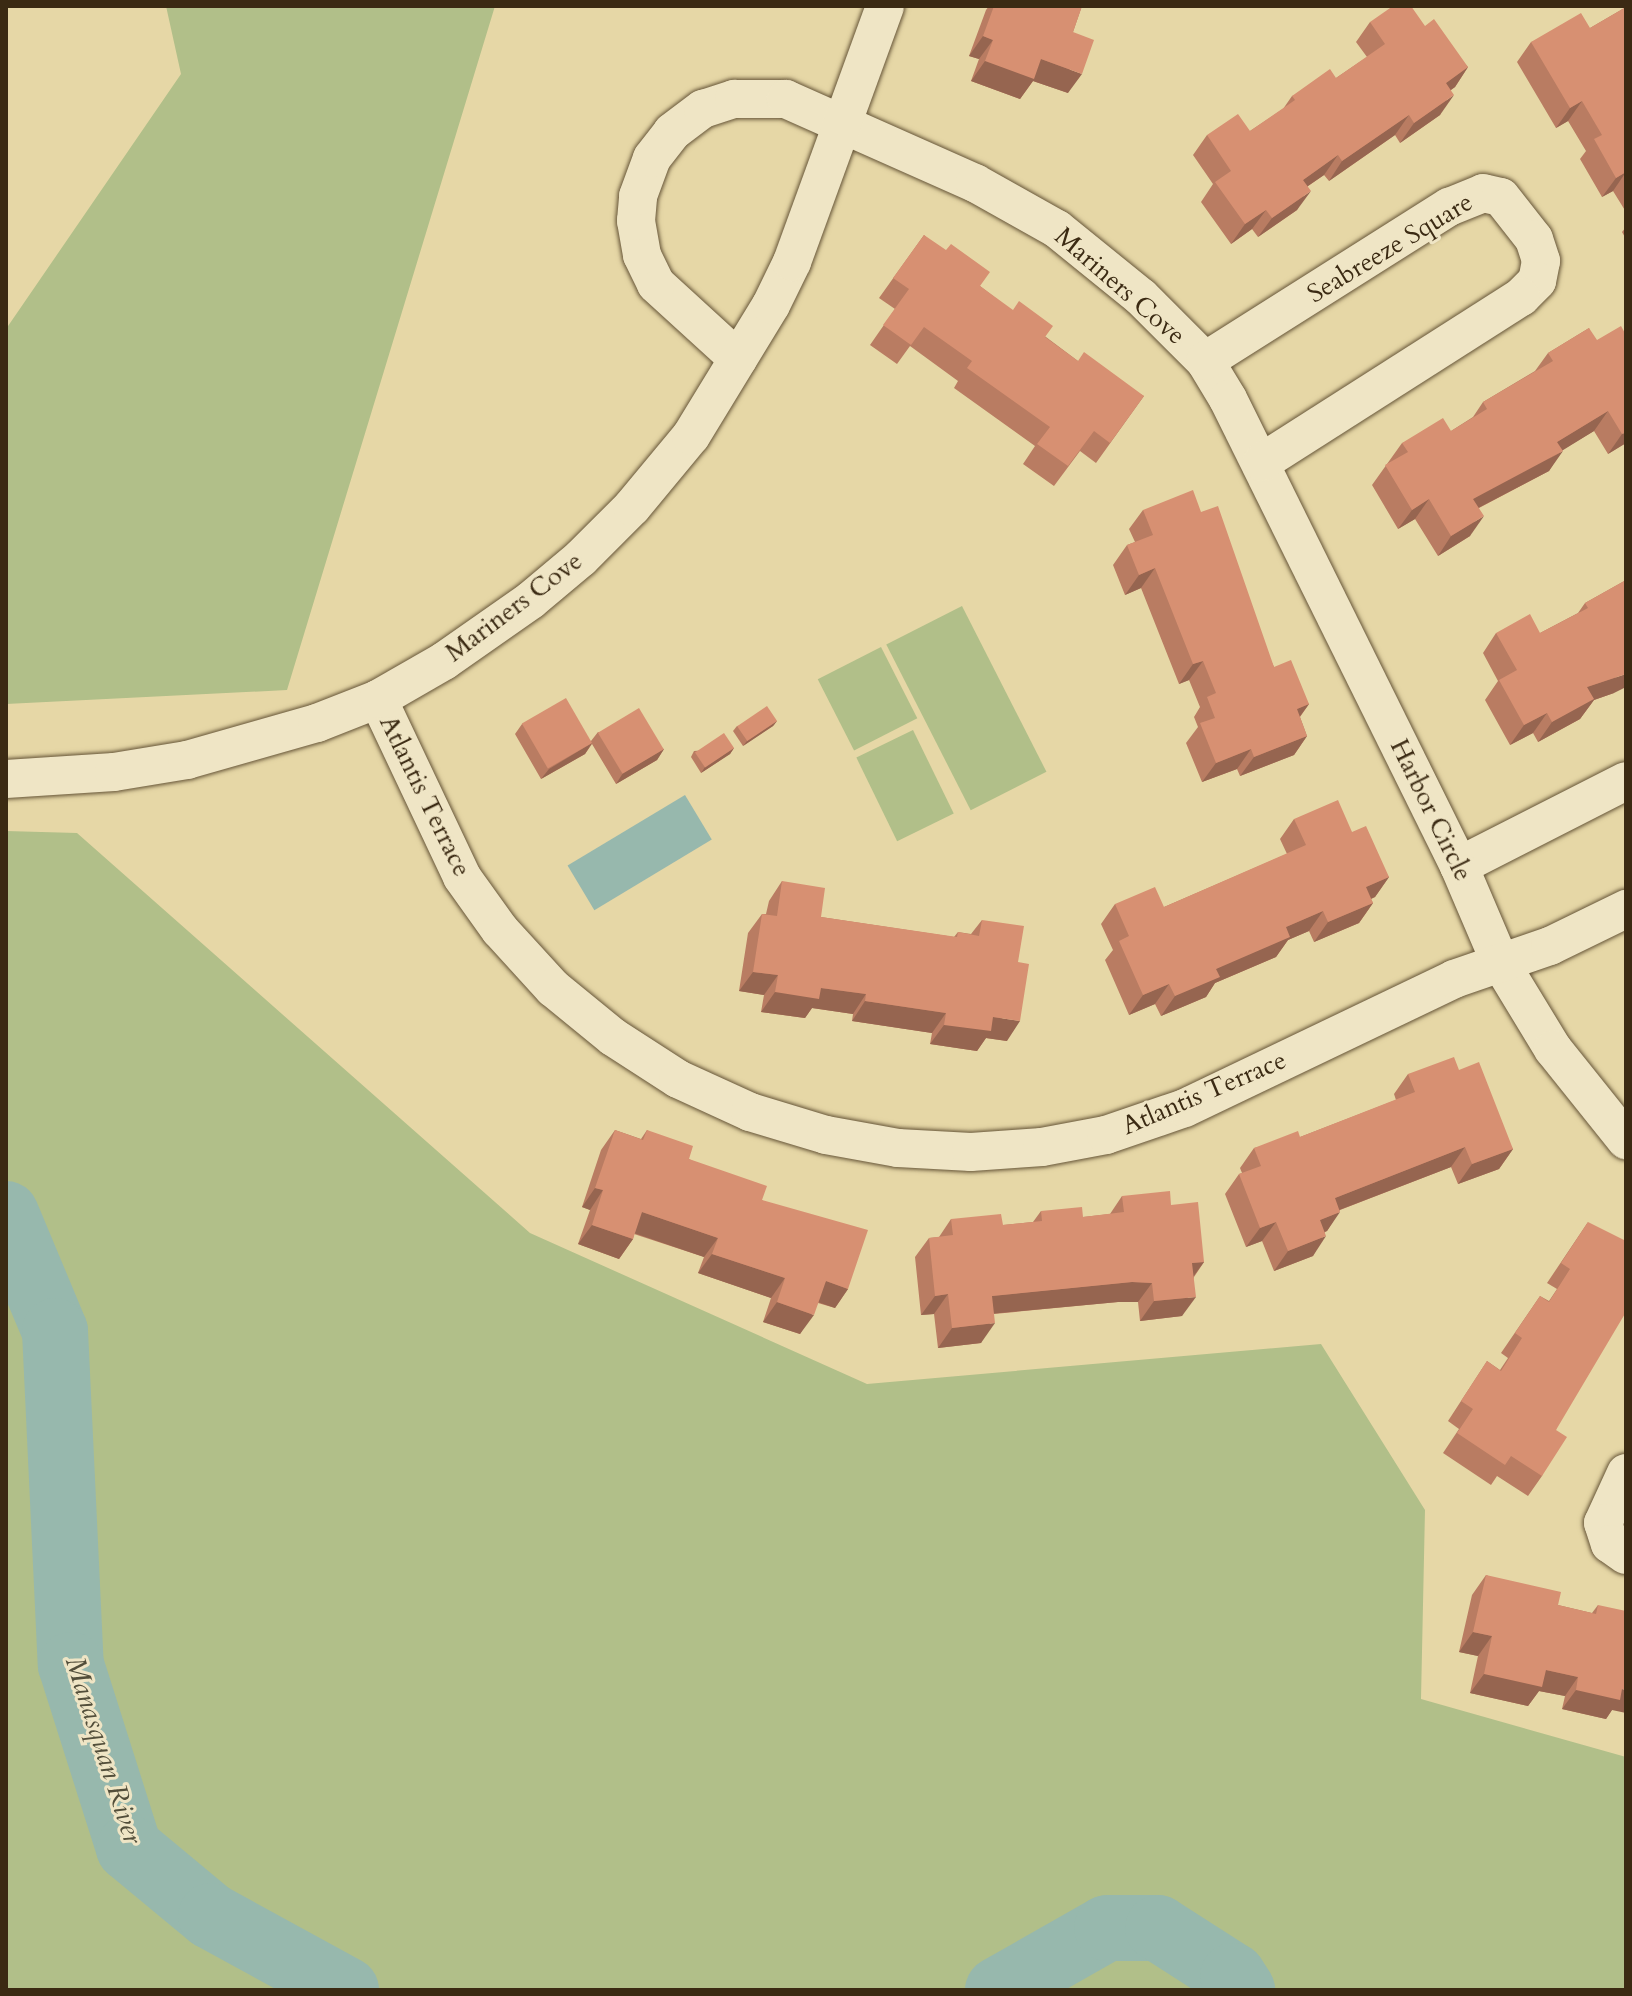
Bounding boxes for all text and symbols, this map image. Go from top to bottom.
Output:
street label: Seabreeze Square [1302,186,1478,310]
street label: Mariners Cove [1048,221,1192,351]
street label: Mariners Cove [439,545,589,669]
street label: Atlantis Terrace [373,710,477,882]
street label: Harbor Circle [1383,734,1479,886]
street label: Atlantis Terrace [1117,1044,1291,1142]
water label: Manasquan River [58,1652,150,1848]

